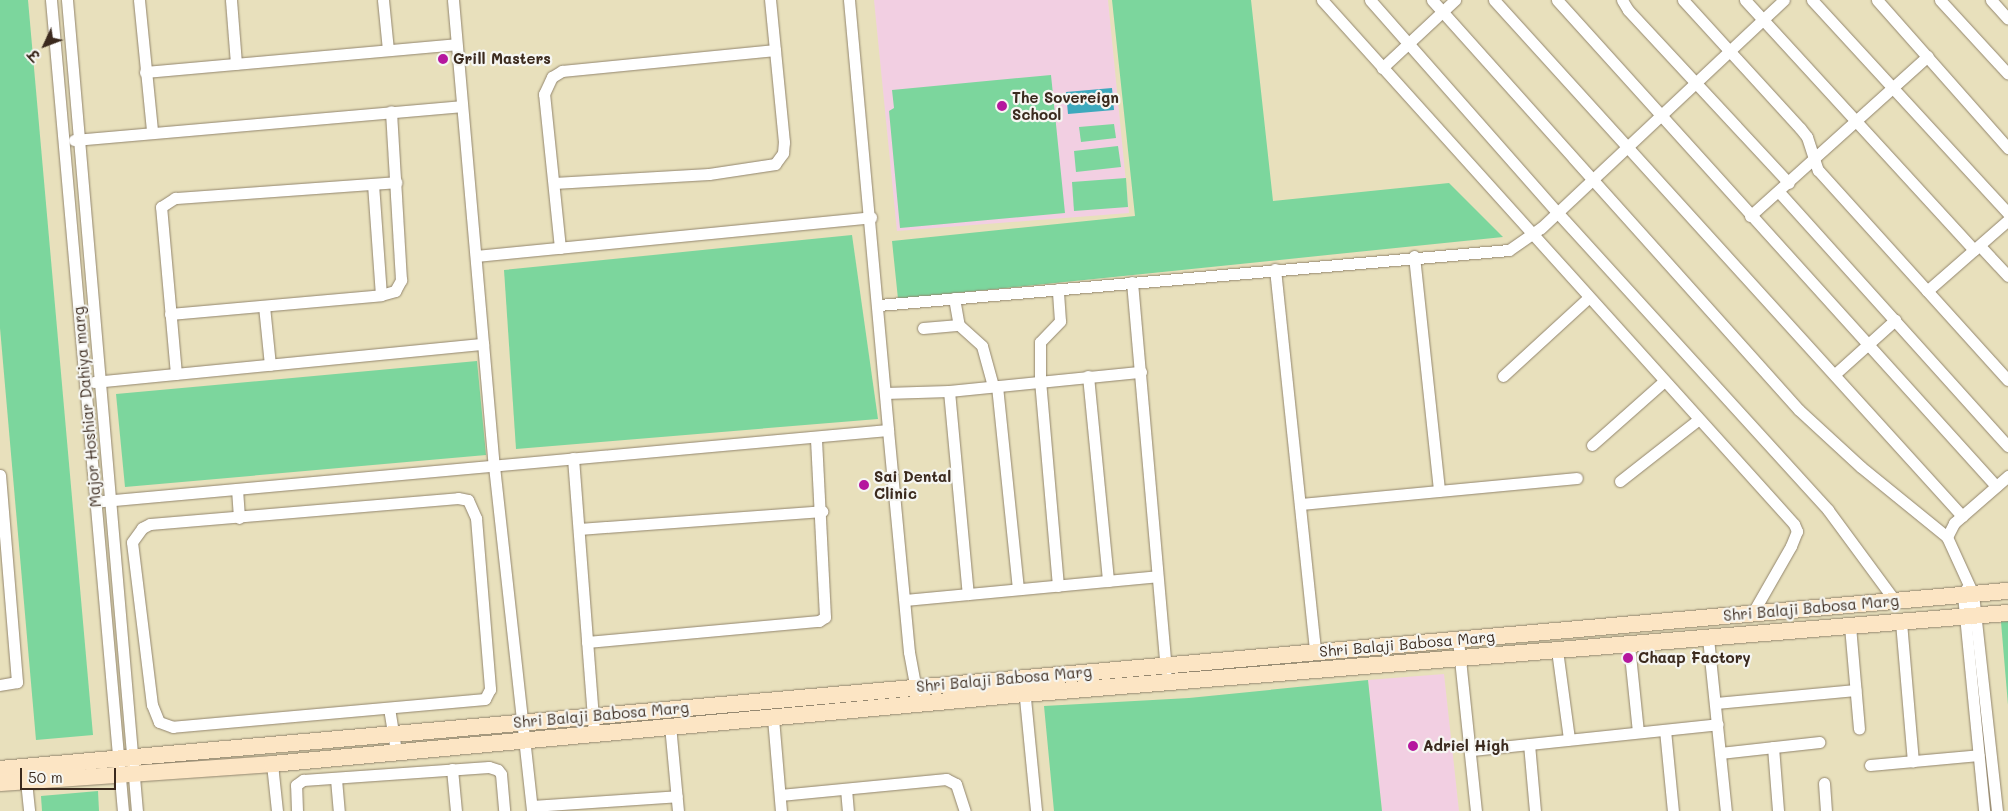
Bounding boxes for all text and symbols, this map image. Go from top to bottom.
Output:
north arrow [20,20,70,70]
text: उ [24,46,44,65]
place label: Grill Masters [453,50,551,68]
marker: Grill Masters [437,53,449,65]
place label: The Sovereign School [1012,88,1119,123]
marker: The Sovereign School [996,100,1008,112]
street label: Major Hoshiar Dahiya marg [69,306,105,508]
place label: Sai Dental Clinic [874,467,951,502]
marker: Sai Dental Clinic [858,479,870,491]
street label: Shri Balaji Babosa Marg [1723,591,1899,625]
street label: Shri Balaji Babosa Marg [1319,627,1495,661]
place label: Chaap Factory [1638,649,1751,667]
marker: Chaap Factory [1622,652,1634,664]
street label: Shri Balaji Babosa Marg [916,662,1092,696]
street label: Shri Balaji Babosa Marg [513,698,689,732]
place label: Adriel High [1423,737,1509,755]
marker: Adriel High [1407,740,1419,752]
scale bar [22,758,119,790]
text: 50 m [28,767,63,787]

